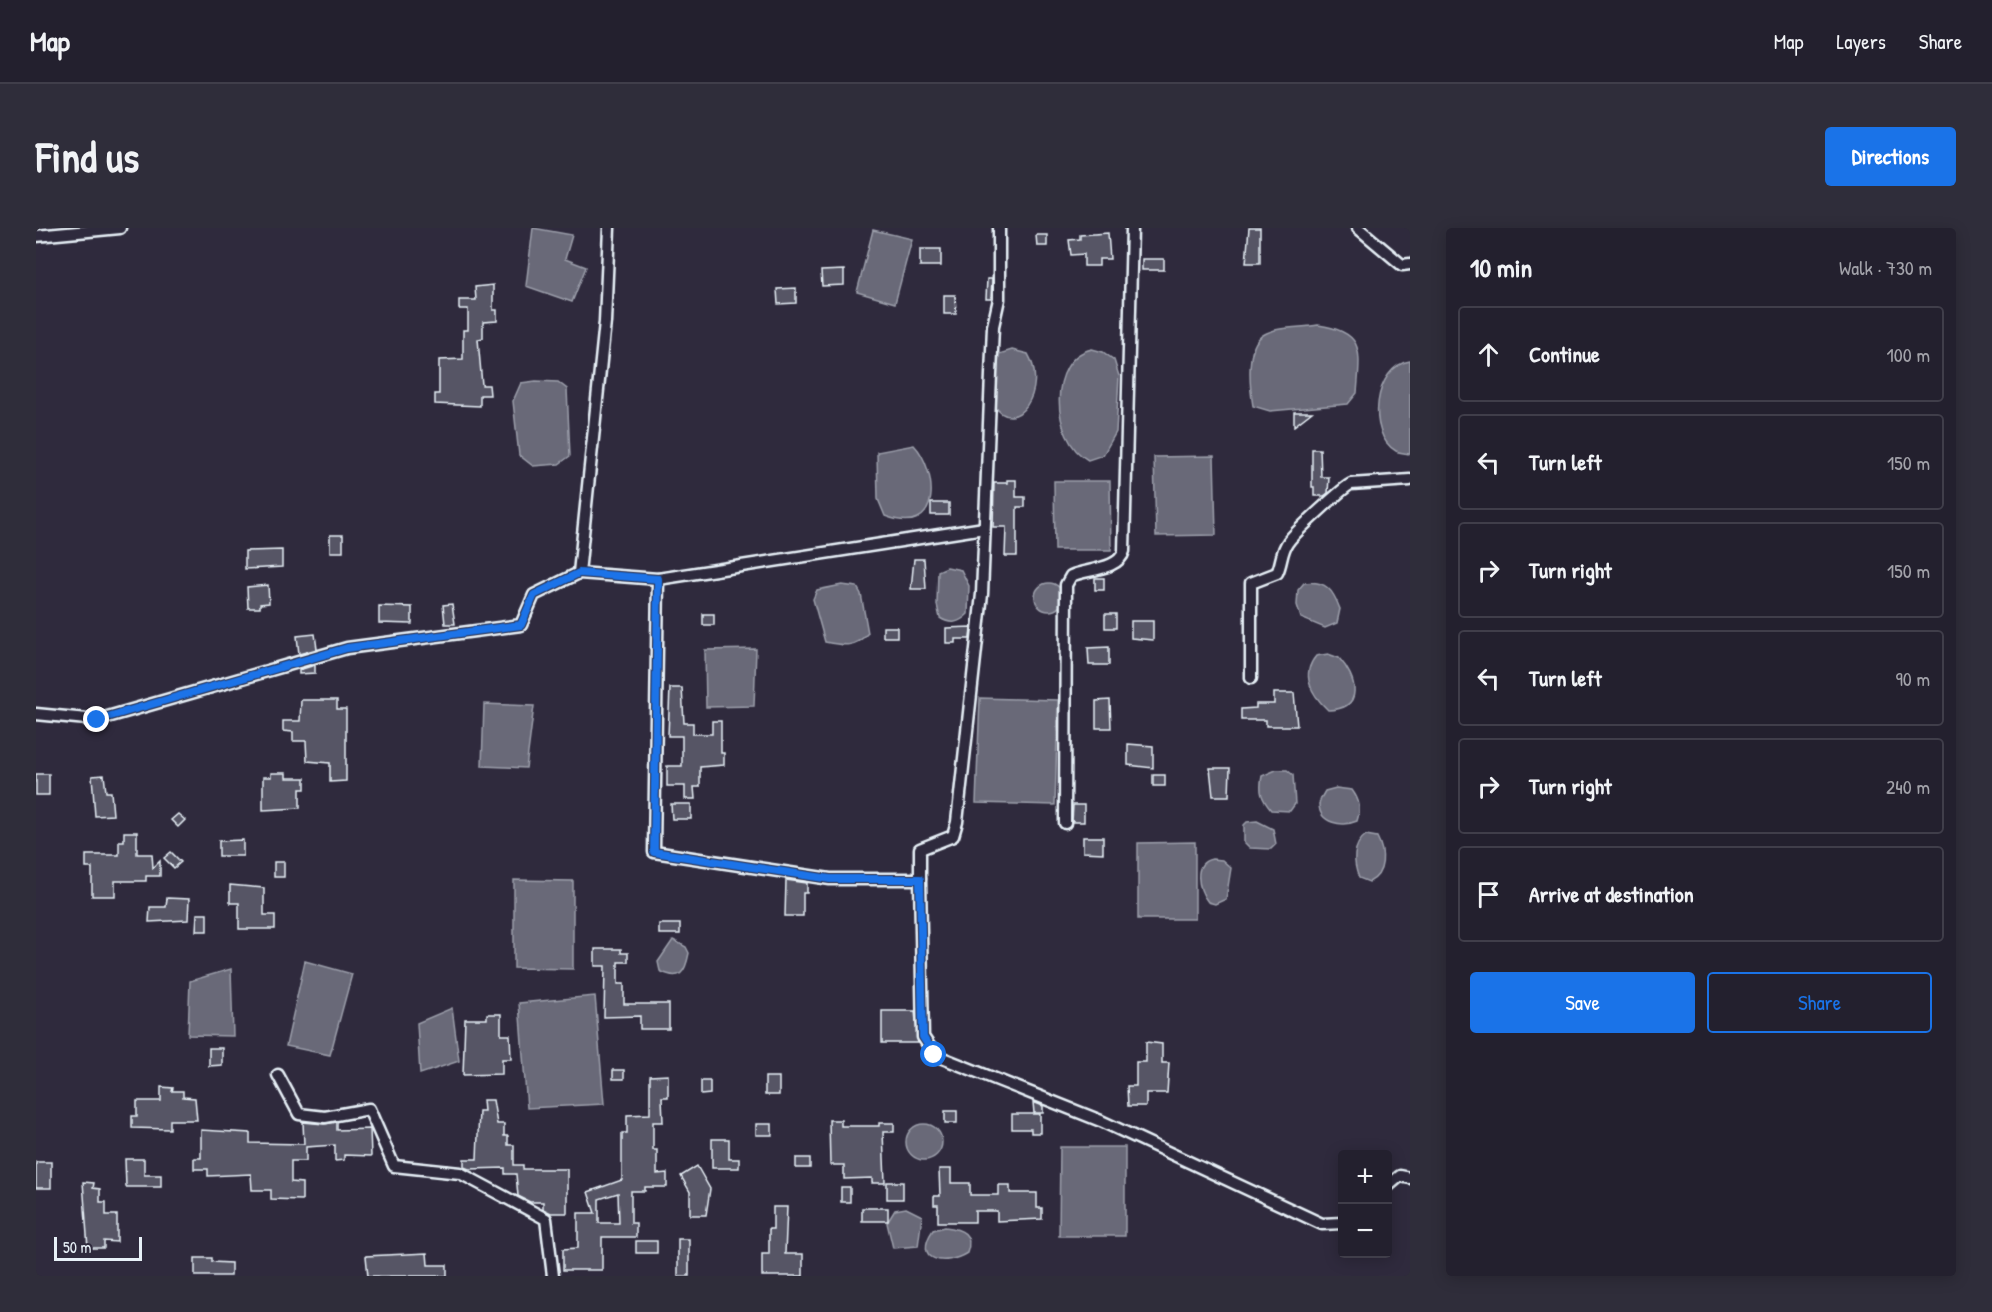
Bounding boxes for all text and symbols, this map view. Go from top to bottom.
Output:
text: Map [30,22,70,60]
text: Map [1774,27,1803,56]
text: Layers [1836,27,1886,56]
text: Share [1919,27,1962,56]
button: Directions [1825,127,1956,186]
text: Find us [36,128,139,185]
text: 10 min [1470,250,1532,285]
text: Walk · 730 m [1839,254,1932,281]
icon: ahead [1472,338,1505,371]
text: Continue [1529,339,1600,369]
text: 100 m [1887,341,1930,368]
icon: left [1472,446,1505,479]
text: Turn left [1529,447,1602,477]
text: 150 m [1887,449,1930,476]
icon: right [1472,554,1505,587]
text: Turn right [1529,555,1612,585]
text: 150 m [1887,557,1930,584]
icon: left [1472,662,1505,695]
text: Turn left [1529,663,1602,693]
text: 90 m [1896,665,1930,692]
route end [83,706,109,732]
icon: right [1472,770,1505,803]
text: Turn right [1529,771,1612,801]
text: 240 m [1886,773,1930,800]
icon: arrive [1472,878,1505,911]
text: Arrive at destination [1529,879,1694,909]
button: Save [1470,972,1695,1033]
button: Share [1707,972,1932,1033]
route start [920,1041,946,1067]
map controls [1338,1150,1392,1258]
button: + [1338,1150,1392,1204]
button: − [1338,1204,1392,1258]
scale bar [54,1234,142,1262]
text: 50 m [63,1236,92,1258]

